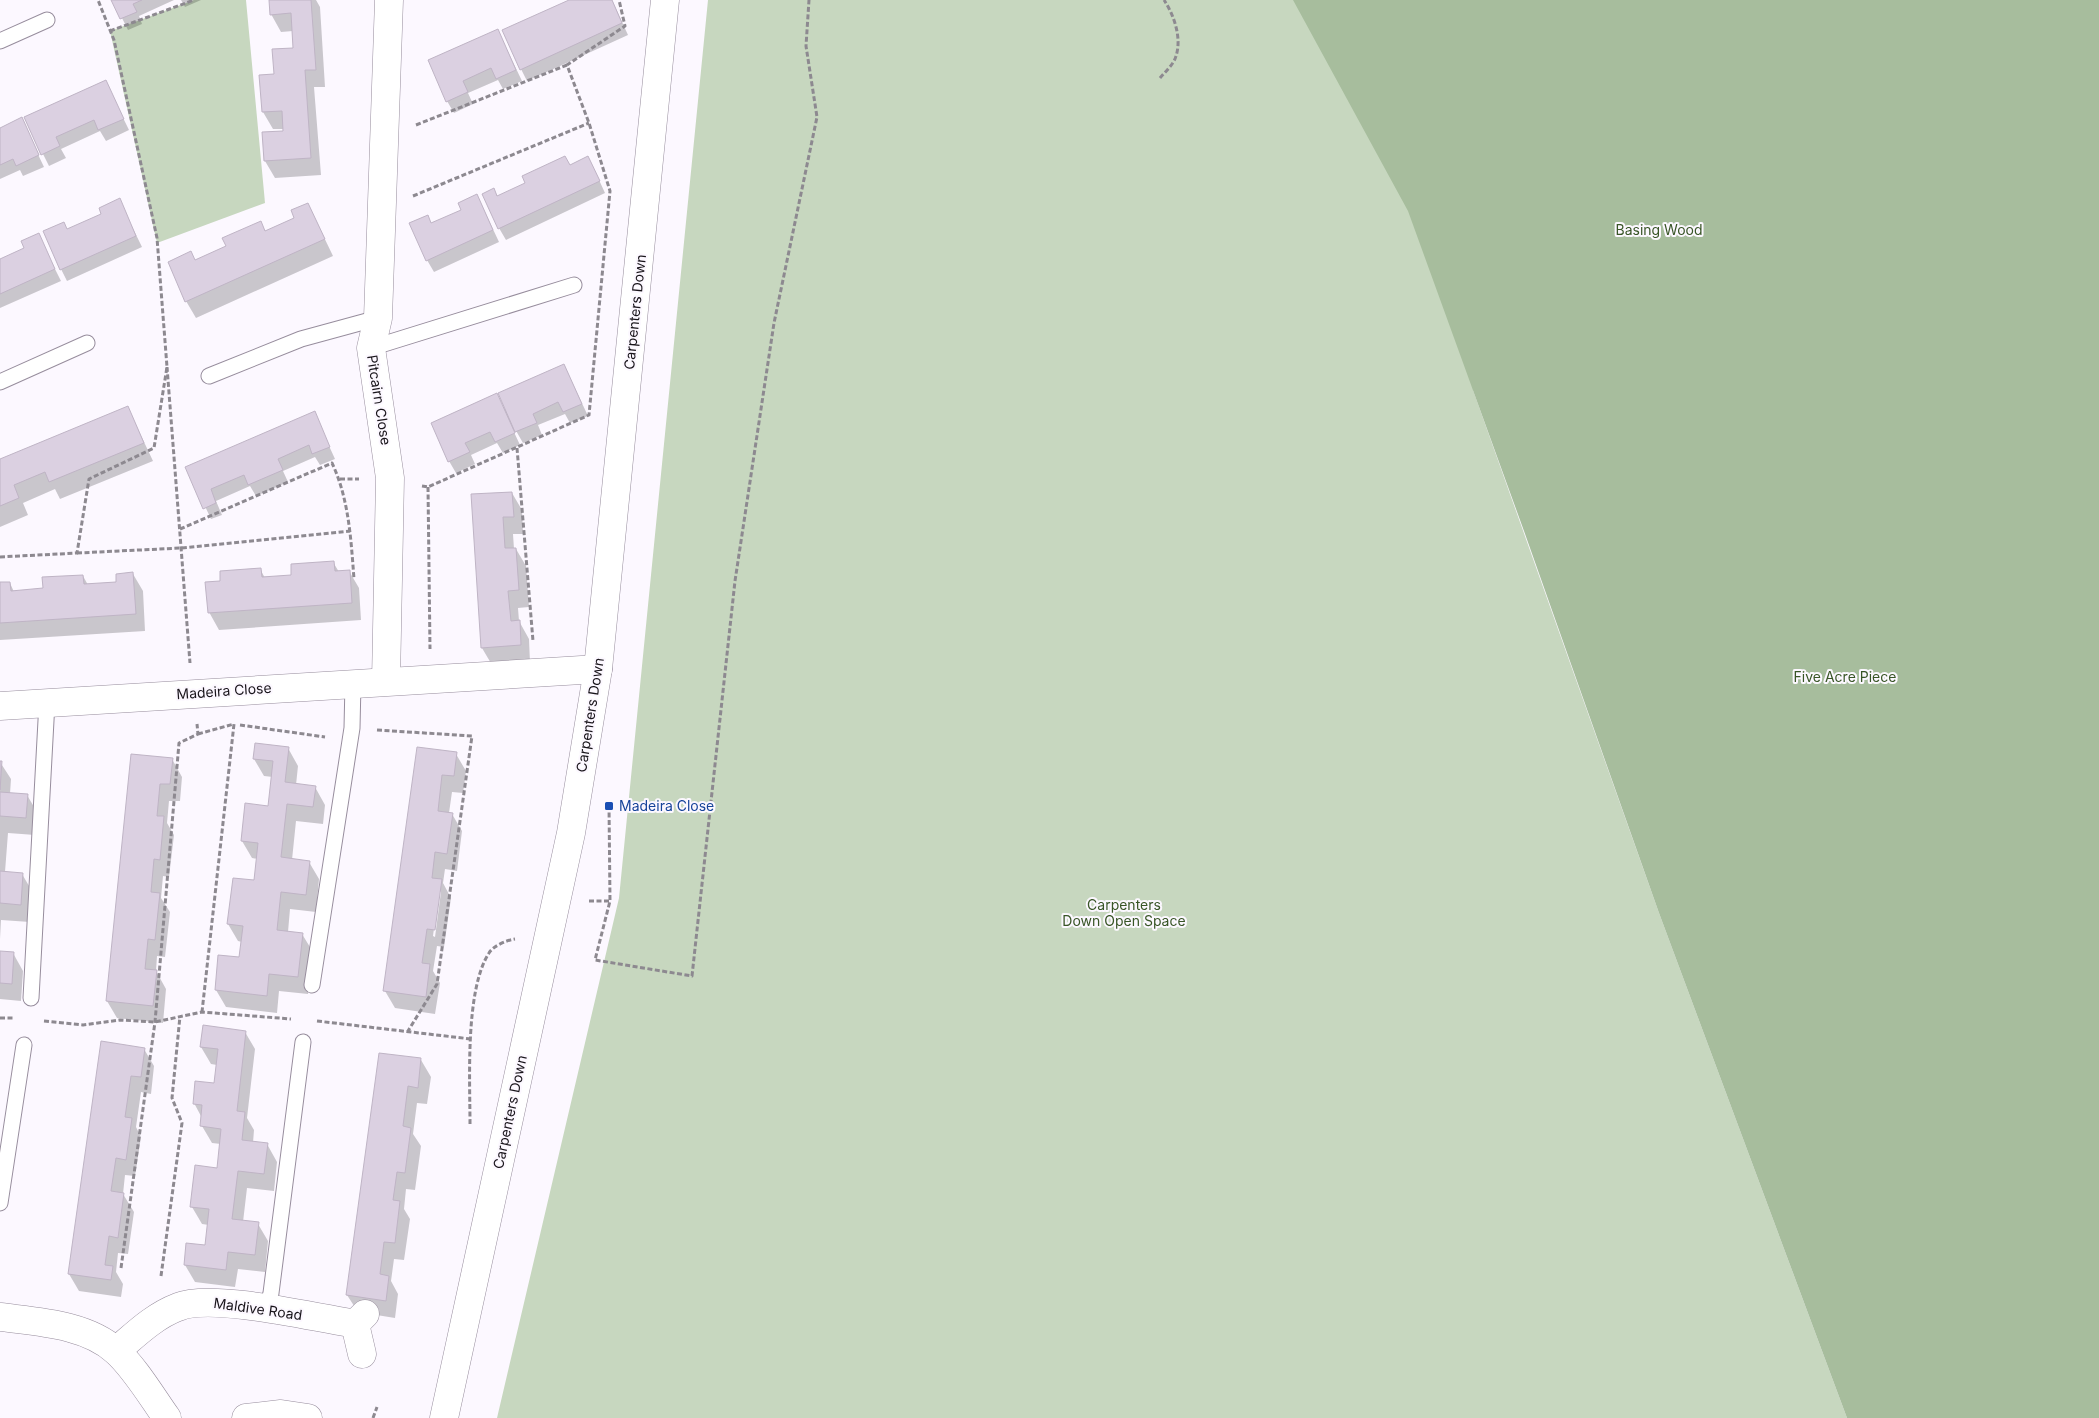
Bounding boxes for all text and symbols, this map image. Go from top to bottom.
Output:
park label: Basing Wood [1615,221,1703,238]
street label: Carpenters Down [620,253,649,370]
street label: Pitcairn Close [364,353,395,446]
street label: Carpenters Down [572,656,607,773]
park label: Five Acre Piece [1794,668,1896,685]
street label: Madeira Close [176,679,272,702]
place label: Madeira Close [619,797,714,814]
marker: Madeira Close [603,800,615,812]
park label: Carpenters Down Open Space [1062,896,1186,929]
street label: Carpenters Down [489,1054,530,1170]
street label: Maldive Road [213,1294,303,1323]

